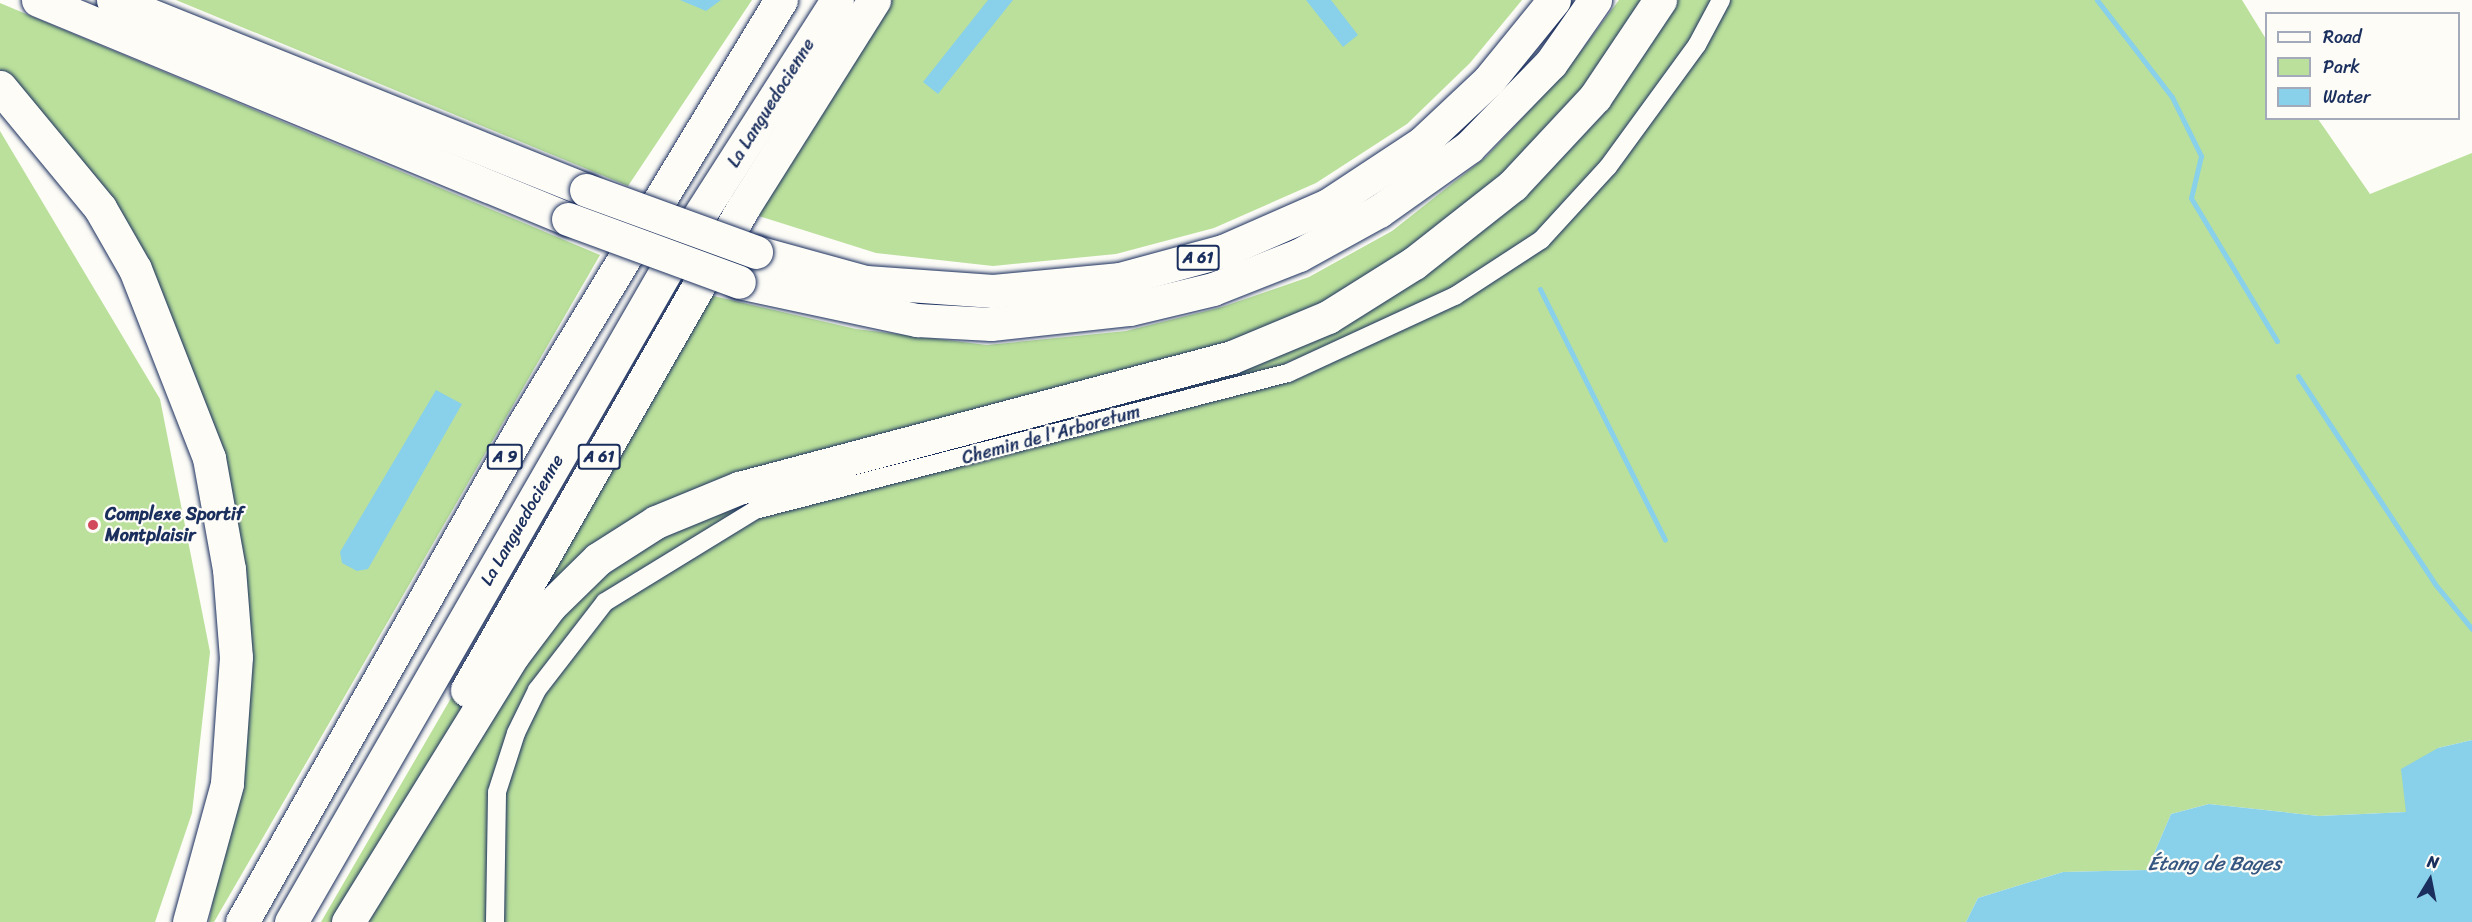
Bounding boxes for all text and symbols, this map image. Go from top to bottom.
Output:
legend [2265,12,2460,120]
text: Road [2323,21,2362,53]
street label: La Languedocienne [723,35,819,171]
text: Park [2323,51,2360,83]
text: Water [2323,81,2370,113]
road number: A 61 [1176,245,1220,271]
street label: Chemin de l'Arboretum [959,401,1143,469]
road number: A 9 [486,444,524,470]
road number: A 61 [576,444,622,470]
street label: La Languedocienne [476,451,568,589]
place label: Complexe Sportif Montplaisir [105,504,243,546]
marker: Complexe Sportif Montplaisir [86,518,100,532]
text: N [2425,847,2441,877]
north arrow [2400,850,2460,910]
water label: Étang de Bages [2147,851,2281,875]

